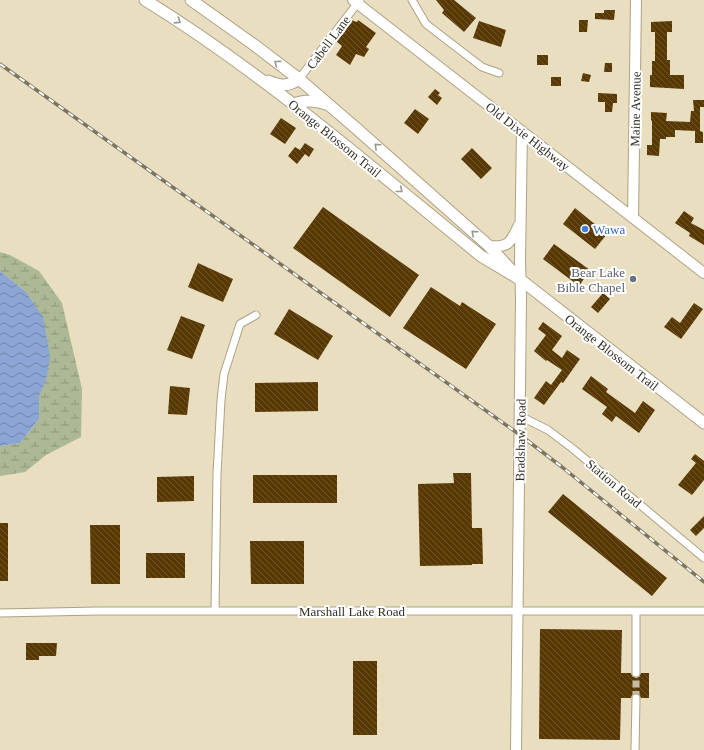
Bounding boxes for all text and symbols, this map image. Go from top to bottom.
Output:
street label: Cabell Lane [303,12,354,72]
one-way arrow [173,16,180,23]
one-way arrow [275,61,282,68]
street label: Maine Avenue [627,71,644,147]
street label: Orange Blossom Trail [285,96,384,181]
street label: Old Dixie Highway [483,99,573,174]
one-way arrow [374,143,382,151]
one-way arrow [395,186,402,193]
place label: Wawa [593,222,625,237]
marker: Wawa [580,224,590,234]
one-way arrow [471,230,479,237]
place label: Bear Lake Bible Chapel [557,265,625,295]
marker: Bear Lake Bible Chapel [628,274,638,284]
street label: Orange Blossom Trail [562,311,662,394]
street label: Bradshaw Road [512,398,529,481]
street label: Station Road [583,456,645,511]
street label: Marshall Lake Road [299,604,406,619]

